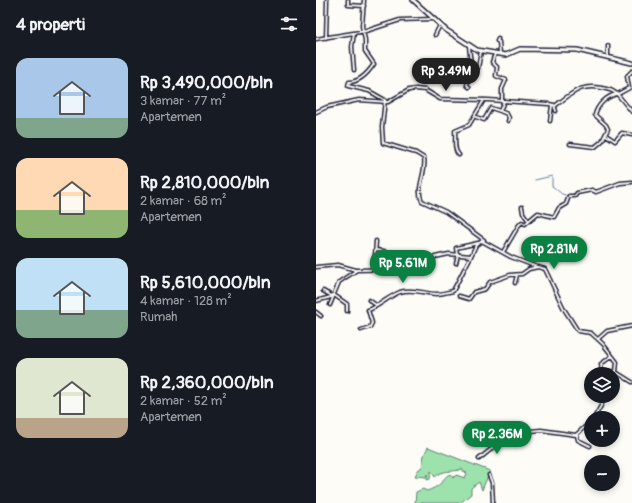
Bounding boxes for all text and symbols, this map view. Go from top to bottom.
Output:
icon: filters [278,13,300,35]
text: 4 properti [16,14,85,35]
pin: Rp 3.49M [405,58,487,92]
text: Rp 3.49M [421,63,471,79]
text: Rp 3,490,000/bln [140,72,273,93]
icon: home [48,74,96,122]
text: 3 kamar · 77 m² [140,93,226,109]
text: Apartemen [140,109,202,125]
text: Rp 2,810,000/bln [140,172,269,193]
icon: home [48,174,96,222]
text: 2 kamar · 68 m² [140,193,227,209]
text: Apartemen [140,209,202,225]
pin: Rp 2.81M [513,236,595,270]
text: Rp 2.81M [530,241,578,257]
pin: Rp 5.61M [362,250,444,284]
text: Rp 5.61M [379,255,427,271]
text: Rp 5,610,000/bln [140,272,271,293]
icon: home [48,274,96,322]
text: 4 kamar · 128 m² [140,293,232,309]
text: Rumah [140,309,177,325]
map controls [584,367,620,491]
button: layers [584,367,620,403]
text: Rp 2,360,000/bln [140,372,274,393]
icon: home [48,374,96,422]
text: 2 kamar · 52 m² [140,393,227,409]
text: Apartemen [140,409,202,425]
button: + [584,411,620,447]
pin: Rp 2.36M [456,421,538,455]
text: Rp 2.36M [472,426,522,442]
button: − [584,455,620,491]

